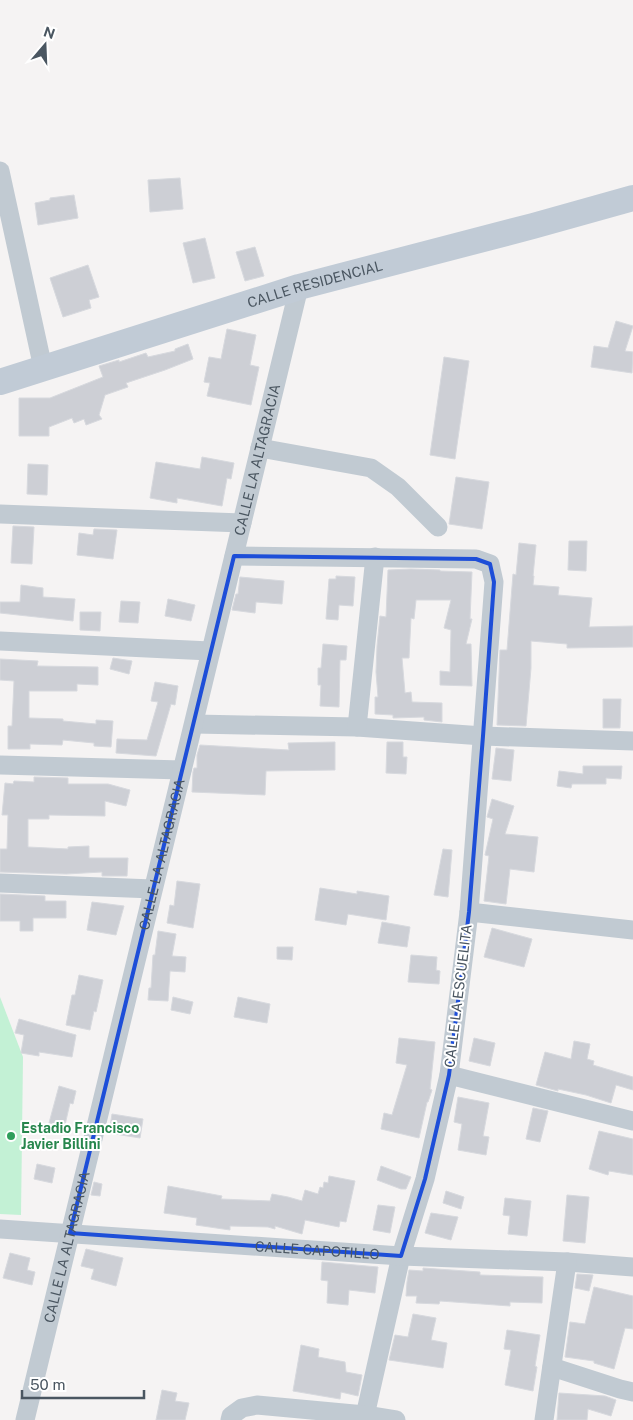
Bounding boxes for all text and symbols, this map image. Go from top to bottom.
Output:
north arrow [20,20,70,70]
text: N [41,23,57,42]
street label: CALLE RESIDENCIAL [245,258,384,311]
street label: CALLE LA ALTAGRACIA [231,382,283,537]
street label: CALLE LA ALTAGRACIA [136,777,188,932]
street label: CALLE LA ESCUELITA [441,923,475,1069]
place label: Estadio Francisco Javier Billini [21,1120,139,1152]
marker: Estadio Francisco Javier Billini [5,1130,17,1142]
street label: CALLE LA ALTAGRACIA [41,1170,93,1324]
street label: CALLE CAPOTILLO [254,1238,380,1263]
scale bar [22,1368,145,1400]
text: 50 m [30,1376,65,1393]

